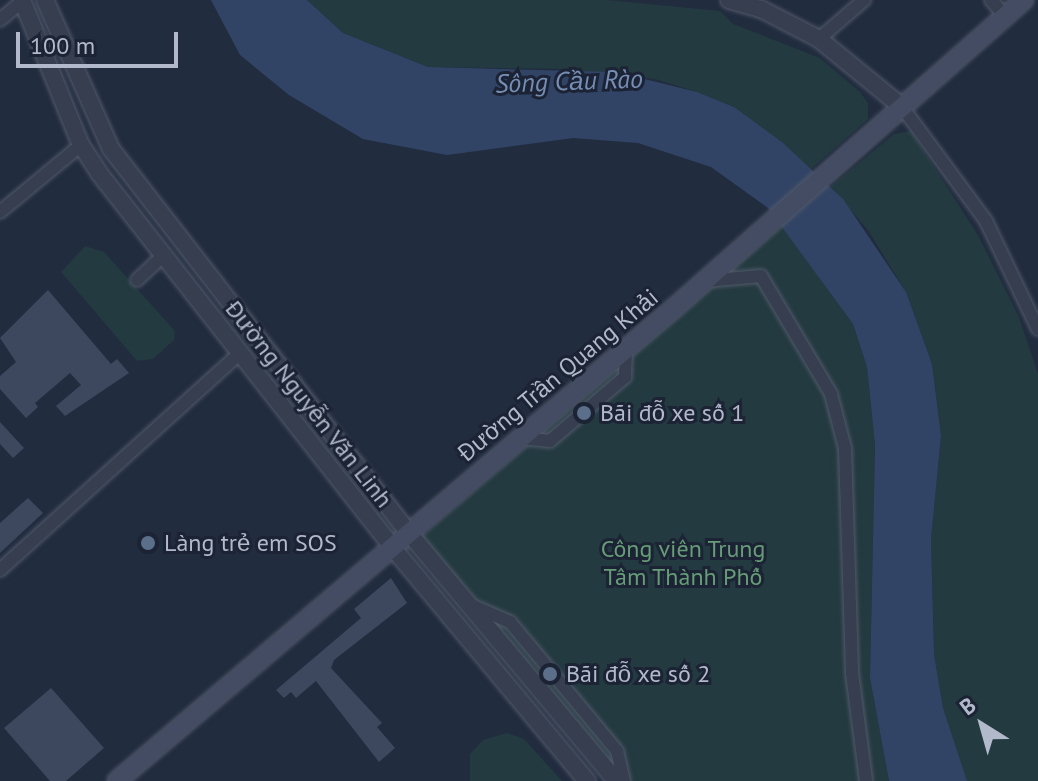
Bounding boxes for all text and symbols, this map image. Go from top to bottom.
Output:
scale bar [20,16,182,66]
text: 100 m [30,30,95,61]
water label: Sông Cầu Rào [495,63,643,99]
street label: Đường Trần Quang Khải [452,283,664,467]
street label: Đường Nguyễn Văn Linh [219,295,399,513]
place label: Bãi đỗ xe số 1 [600,399,744,427]
marker: Bãi đỗ xe số 1 [575,404,593,422]
place label: Làng trẻ em SOS [164,529,337,557]
marker: Làng trẻ em SOS [139,534,157,552]
park label: Công viên Trung Tâm Thành Phố [600,535,766,591]
place label: Bãi đỗ xe số 2 [566,660,710,688]
marker: Bãi đỗ xe số 2 [541,665,559,683]
north arrow [942,685,1022,765]
text: B [954,691,981,721]

